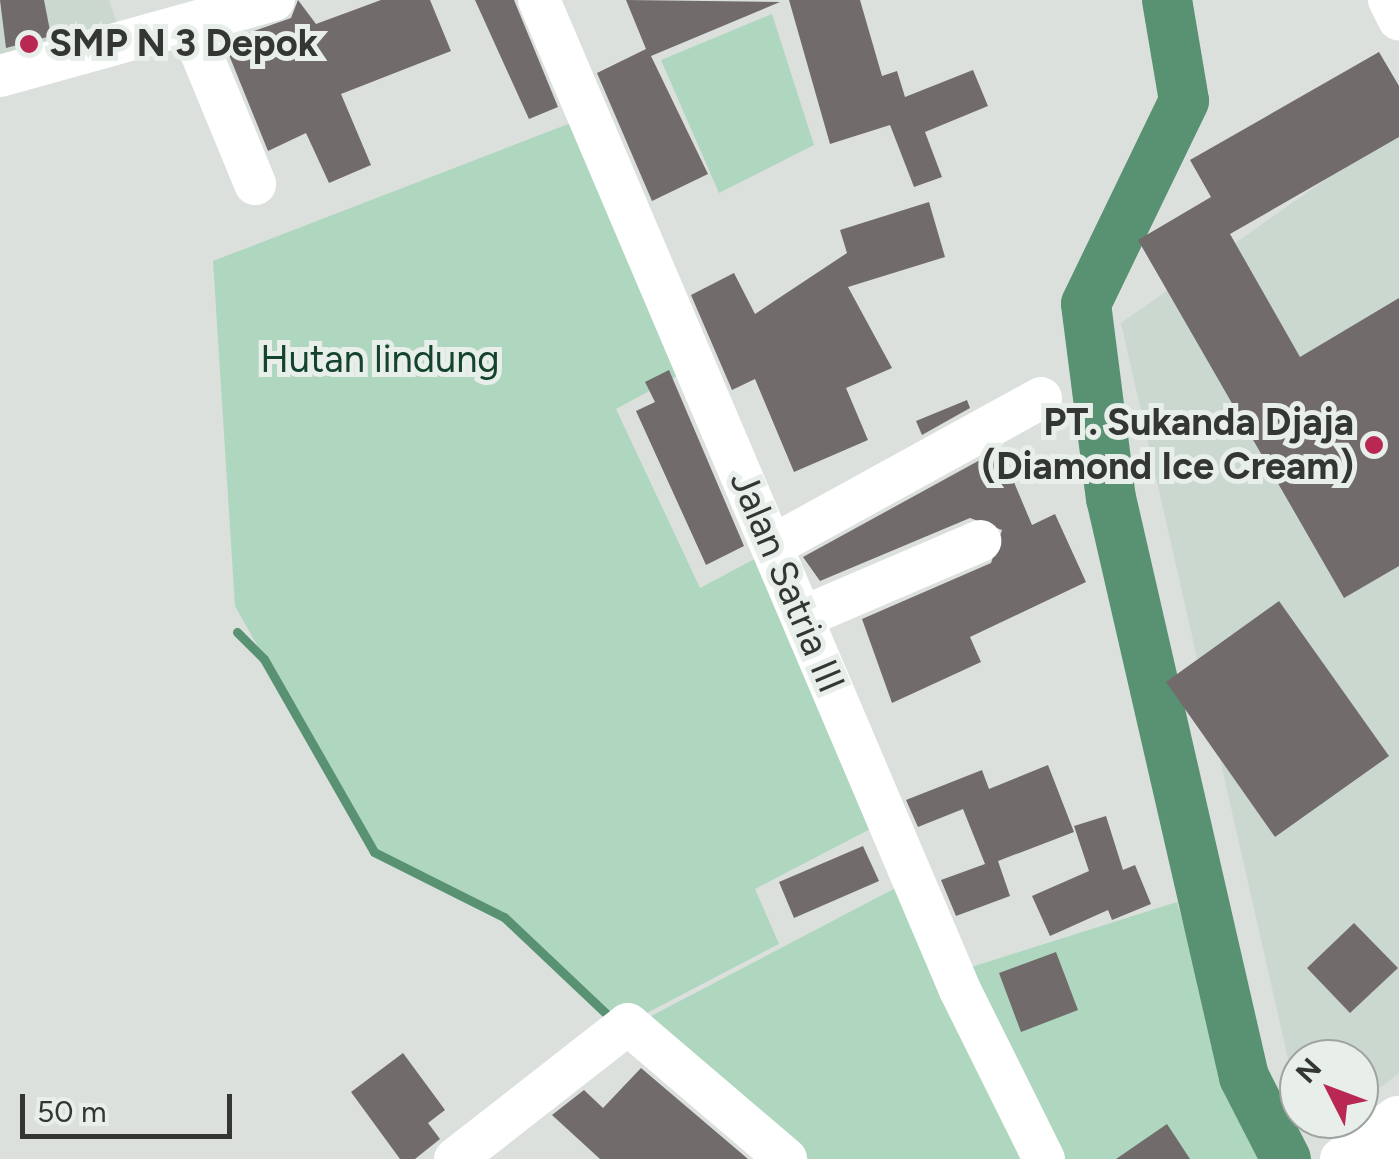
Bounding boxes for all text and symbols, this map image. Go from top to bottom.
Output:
place label: SMP N 3 Depok [49,21,318,67]
marker: SMP N 3 Depok [18,33,40,55]
park label: Hutan lindung [260,337,500,383]
place label: PT. Sukanda Djaja (Diamond Ice Cream) [981,400,1354,489]
marker: PT. Sukanda Djaja (Diamond Ice Cream) [1363,434,1385,456]
street label: Jalan Satria III [720,465,854,699]
north arrow [1279,1039,1379,1139]
text: N [1288,1051,1328,1090]
scale bar [25,1074,238,1136]
text: 50 m [37,1093,106,1130]

